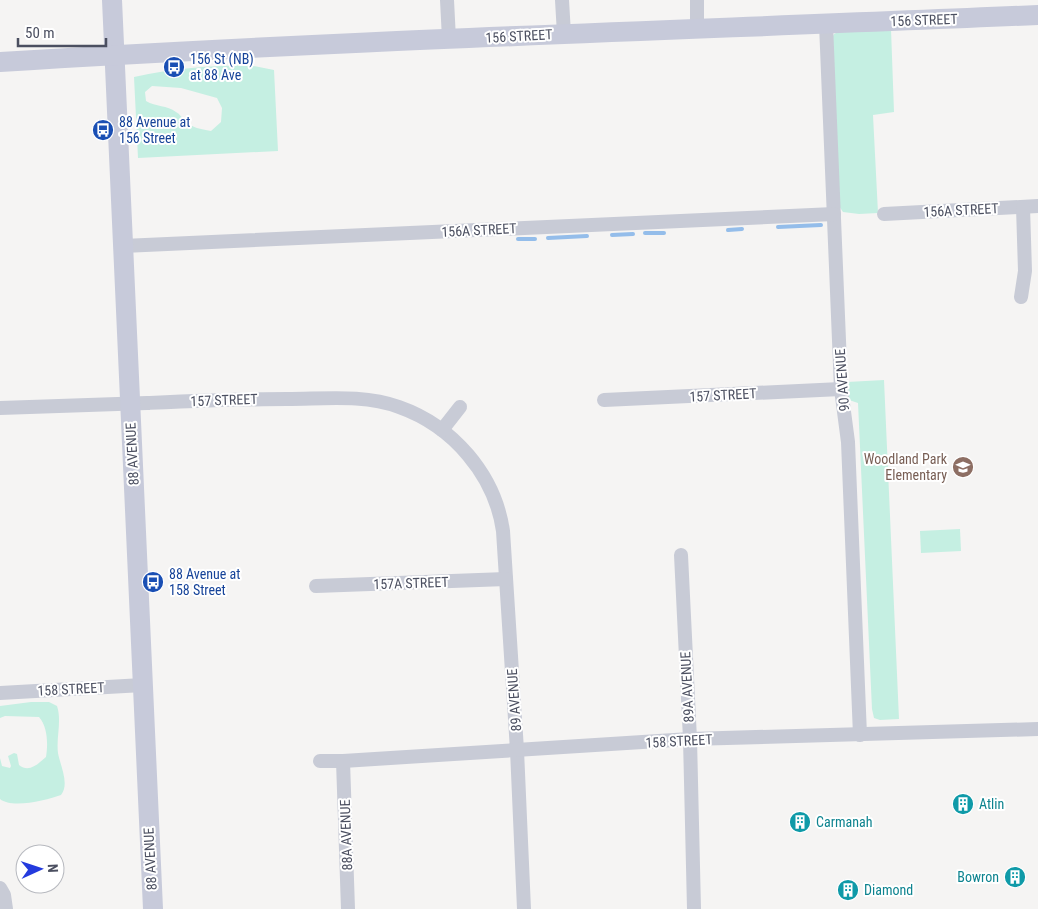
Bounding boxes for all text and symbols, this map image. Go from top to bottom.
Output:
street label: 156 STREET [890,11,958,29]
scale bar [18,15,105,47]
text: 50 m [25,24,55,42]
street label: 156 STREET [485,26,553,46]
place label: 156 St (NB) at 88 Ave [190,51,254,83]
bus stop icon: 156 St (NB) at 88 Ave [162,55,186,79]
place label: 88 Avenue at 156 Street [119,114,190,146]
bus stop icon: 88 Avenue at 156 Street [91,118,115,142]
street label: 156A STREET [923,200,999,220]
street label: 156A STREET [441,220,517,240]
street label: 90 AVENUE [832,348,852,412]
street label: 157 STREET [689,385,757,405]
street label: 157 STREET [190,391,258,409]
street label: 88 AVENUE [122,422,142,486]
place label: Woodland Park Elementary [864,451,948,483]
school or university icon: Woodland Park Elementary [951,455,975,479]
place label: 88 Avenue at 158 Street [169,566,240,598]
bus stop icon: 88 Avenue at 158 Street [141,570,165,594]
street label: 157A STREET [373,574,449,592]
street label: 89A AVENUE [677,651,697,723]
street label: 89 AVENUE [504,668,524,732]
street label: 158 STREET [37,679,105,699]
street label: 158 STREET [645,731,713,751]
building icon: Atlin [951,792,975,816]
place label: Atlin [979,796,1004,812]
street label: 88A AVENUE [337,799,355,871]
building icon: Carmanah [788,810,812,834]
place label: Carmanah [816,814,872,830]
street label: 88 AVENUE [140,827,160,891]
north arrow [15,844,65,894]
text: N [45,864,61,873]
building icon: Bowron [1003,865,1027,889]
place label: Bowron [957,869,999,885]
building icon: Diamond [836,878,860,902]
place label: Diamond [864,882,913,898]

